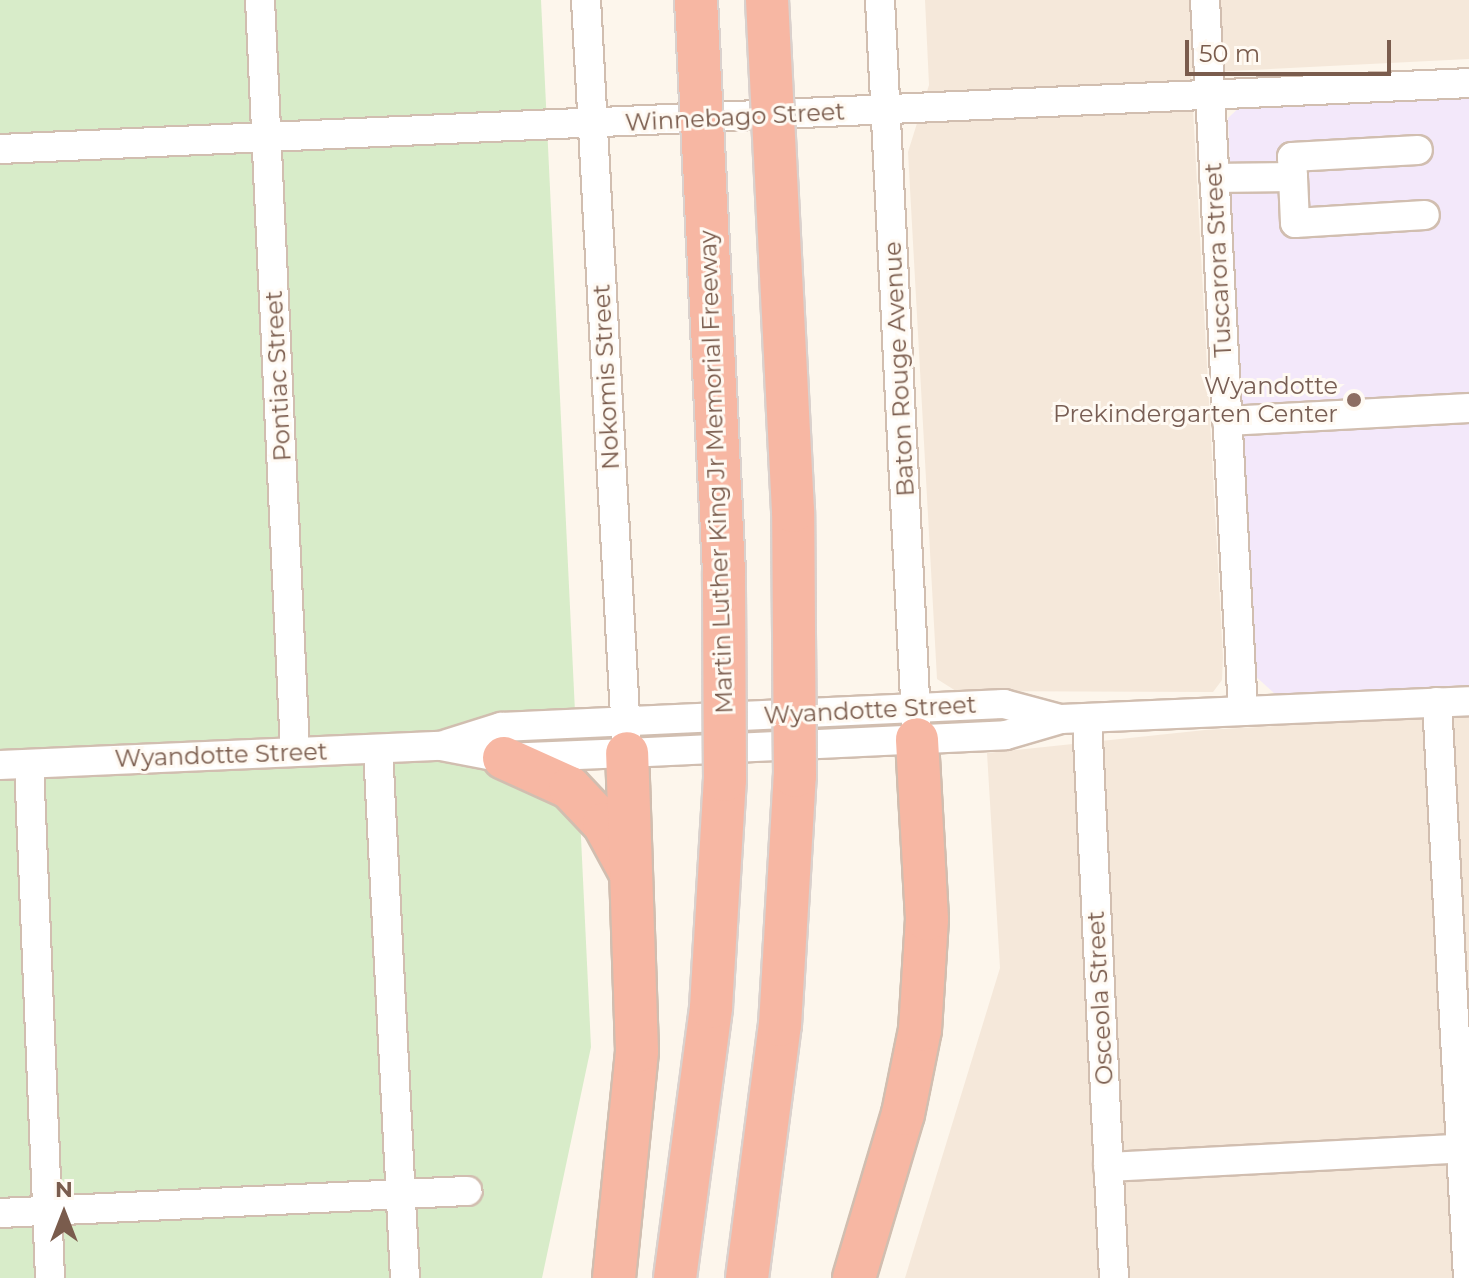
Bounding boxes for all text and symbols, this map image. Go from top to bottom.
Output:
scale bar [1189,24,1395,74]
text: 50 m [1199,39,1260,68]
street label: Winnebago Street [624,97,846,137]
street label: Tuscarora Street [1199,162,1237,358]
street label: Martin Luther King Jr Memorial Freeway [693,230,739,714]
street label: Baton Rouge Avenue [878,241,920,497]
street label: Nokomis Street [587,283,625,471]
street label: Pontiac Street [259,290,297,462]
place label: Wyandotte Prekindergarten Center [1053,372,1338,428]
marker: Wyandotte Prekindergarten Center [1345,391,1363,409]
street label: Wyandotte Street [763,690,977,730]
street label: Wyandotte Street [114,737,328,773]
street label: Osceola Street [1081,910,1119,1086]
north arrow [24,1174,104,1254]
text: N [55,1176,73,1203]

